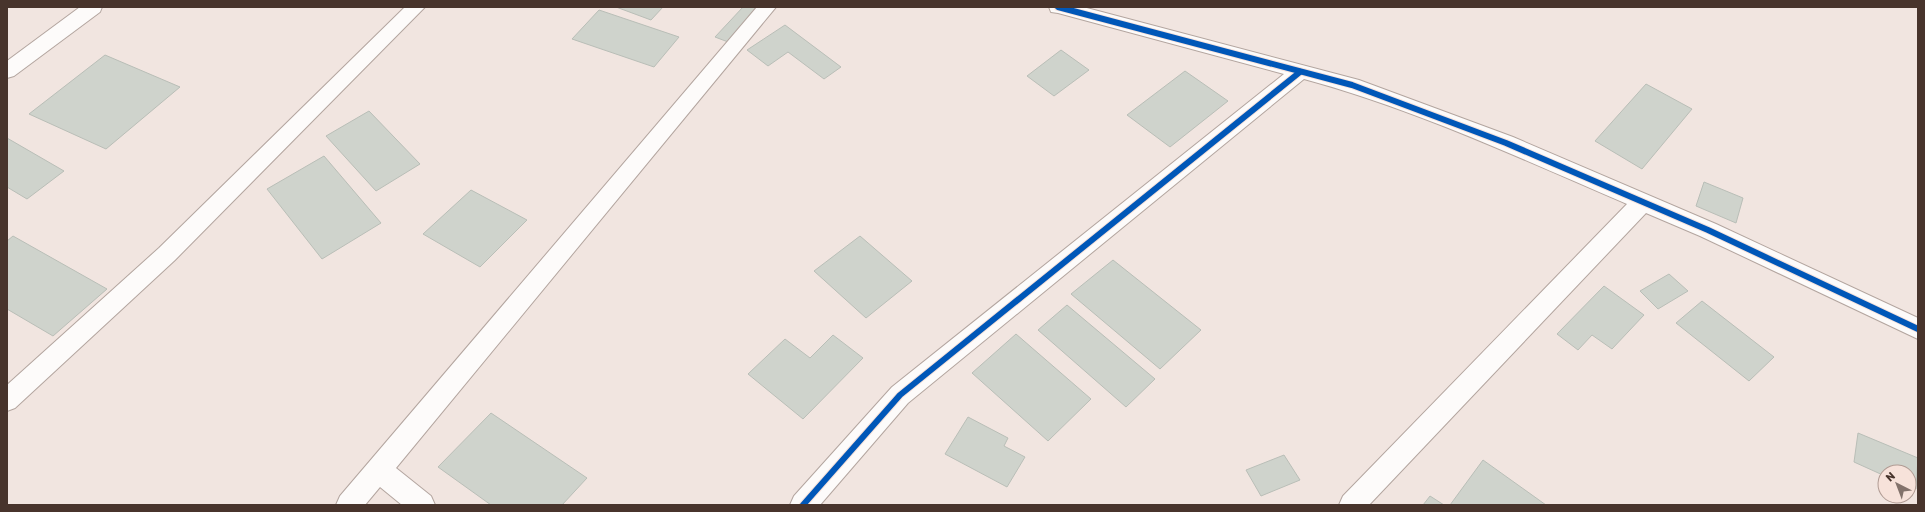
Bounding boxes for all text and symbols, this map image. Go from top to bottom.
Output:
north arrow [1877,464,1917,504]
text: N [1883,469,1898,484]

